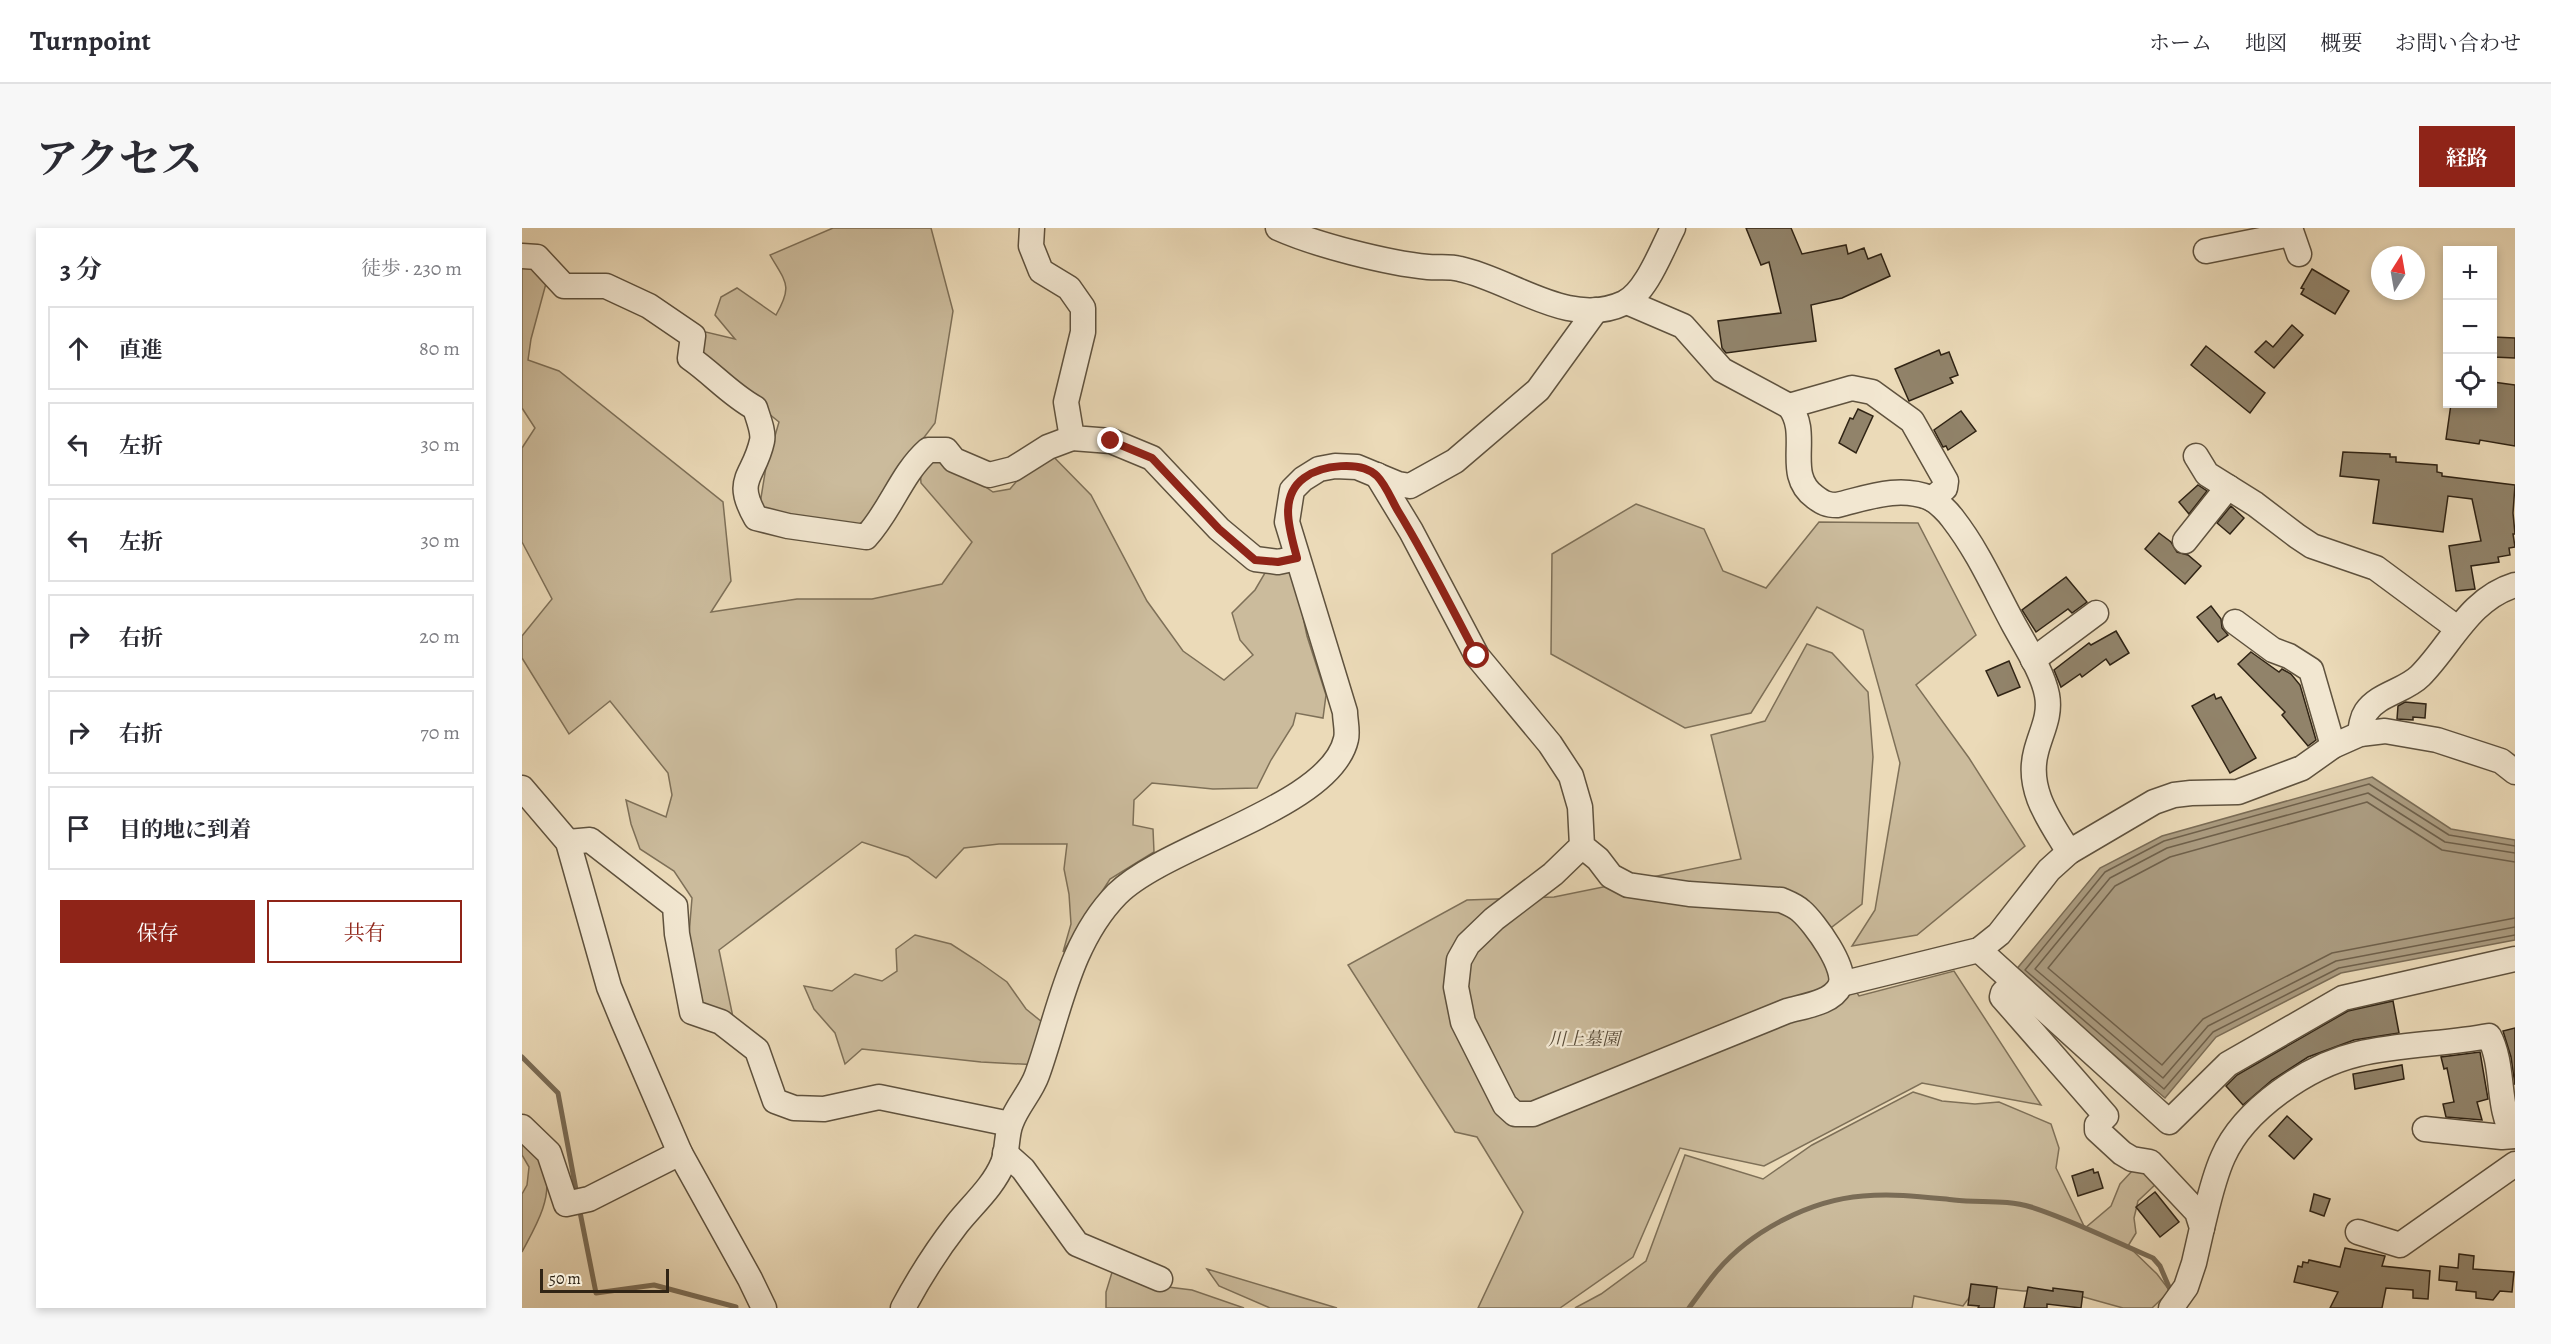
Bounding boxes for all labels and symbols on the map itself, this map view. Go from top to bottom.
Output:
north arrow [2371,246,2425,300]
route end [1097,427,1123,453]
route start [1463,642,1489,668]
park label: 川上墓園 [1548,1027,1623,1051]
scale bar [540,1266,669,1294]

